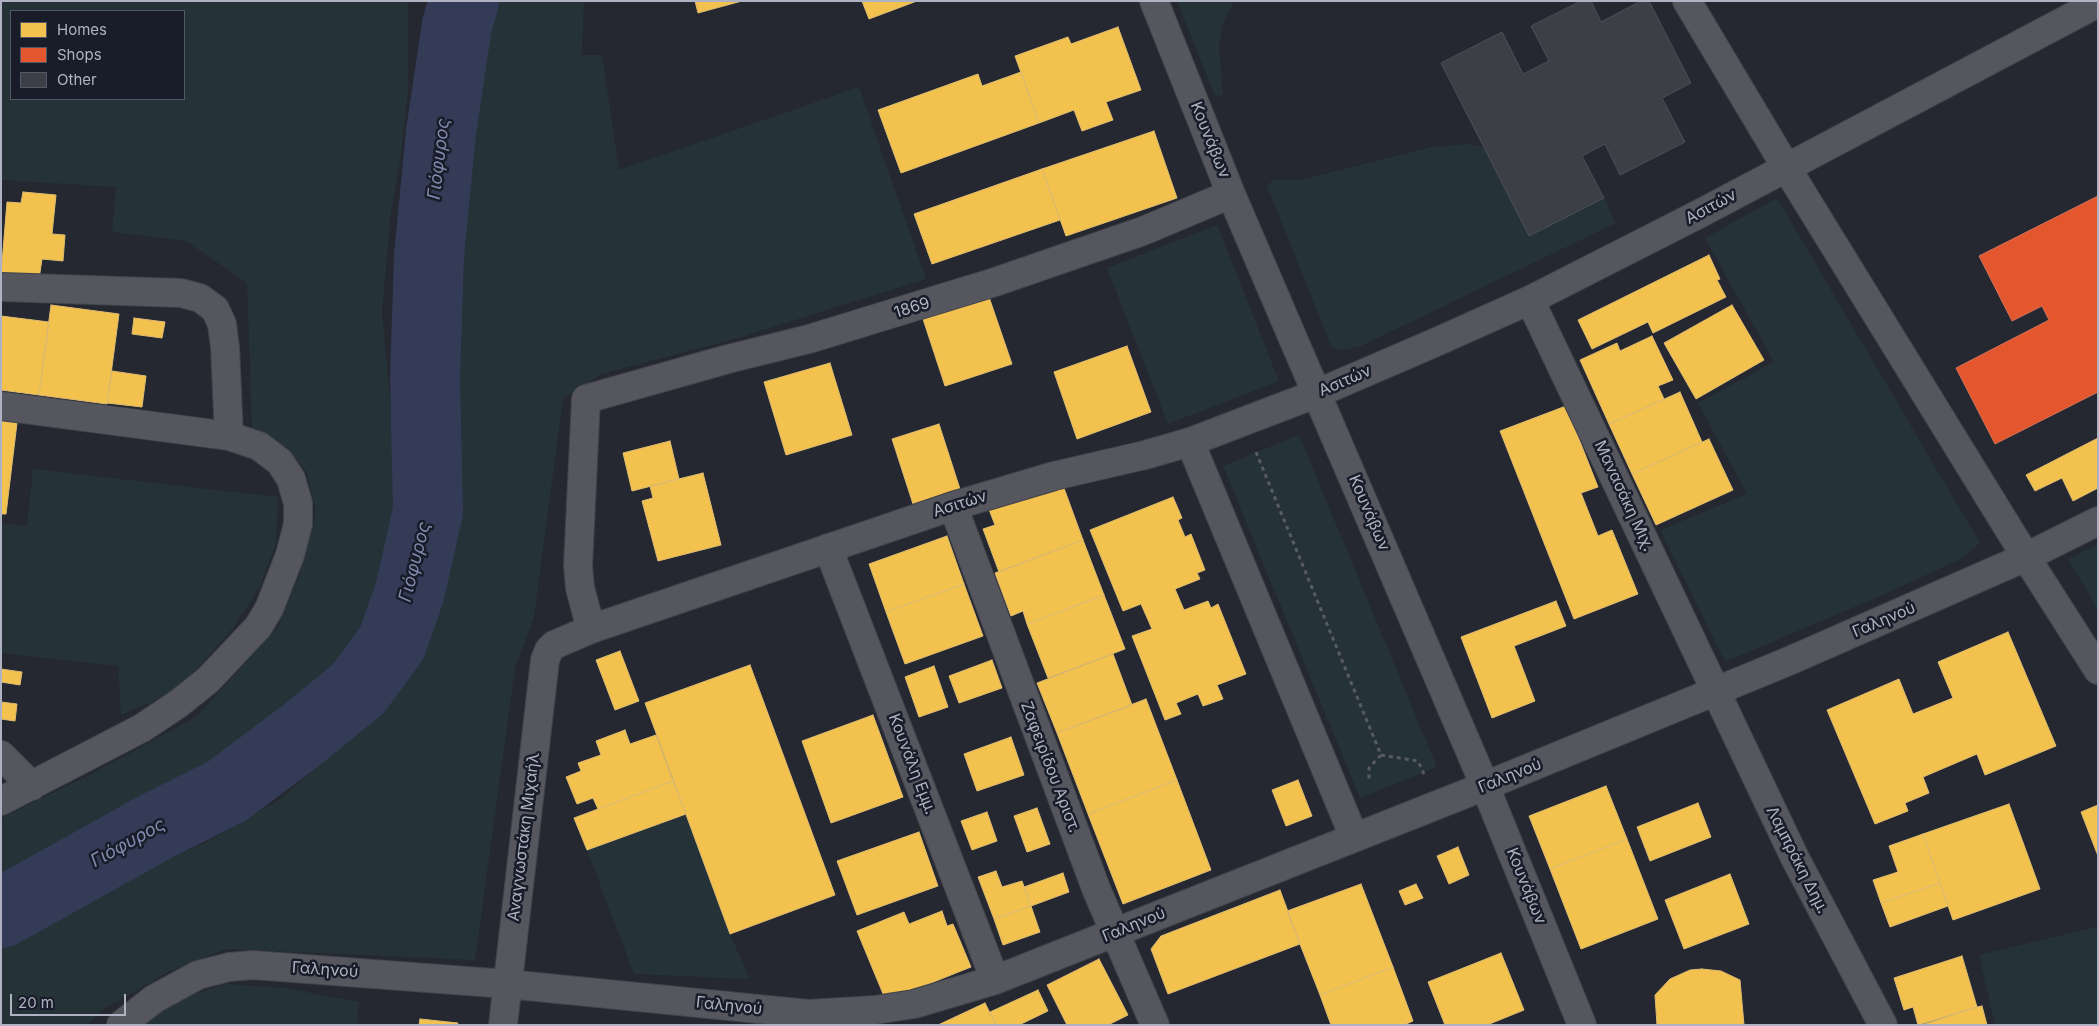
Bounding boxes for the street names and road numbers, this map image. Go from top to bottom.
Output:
street label: Κουνάβων [1186,99,1234,181]
street label: Ασιτών [1682,186,1740,228]
street label: 1869 [892,294,932,322]
street label: Ασιτών [1316,361,1374,401]
street label: Μανασάκη Μιχ. [1590,438,1658,554]
street label: Κουνάβων [1344,472,1394,554]
street label: Ασιτών [931,487,989,521]
street label: Γαληνού [1850,598,1918,642]
street label: Ζαφειρίδου Αριστ. [1016,699,1084,835]
street label: Κουνάλη Εμμ. [884,711,940,817]
street label: Αναγνωστάκη Μιχαήλ [504,752,544,922]
street label: Γαληνού [1476,755,1544,797]
street label: Λαμπράκη Δημ. [1762,803,1832,917]
street label: Κουνάβων [1502,845,1550,927]
street label: Γαληνού [1100,904,1168,946]
street label: Γαληνού [291,958,359,982]
street label: Γαληνού [695,993,763,1019]

